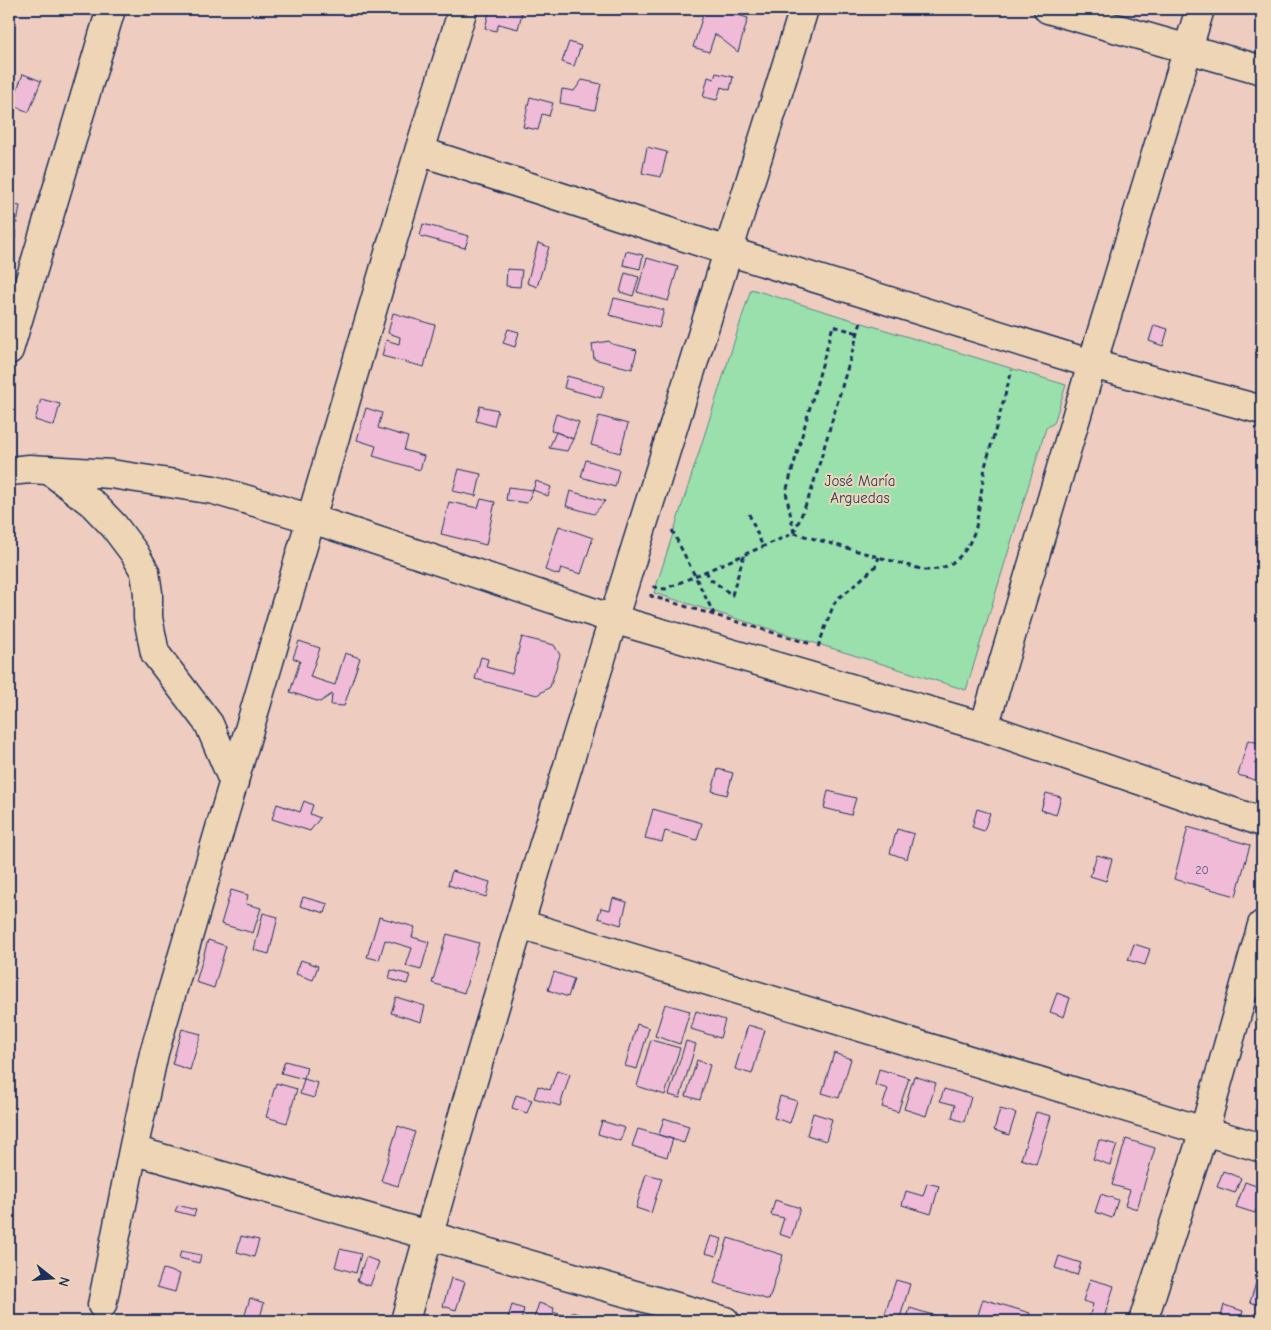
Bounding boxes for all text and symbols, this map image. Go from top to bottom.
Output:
park label: José María Arguedas [825,472,895,507]
house number: 20 [1195,863,1209,877]
north arrow [28,1252,78,1302]
text: N [54,1275,73,1289]

